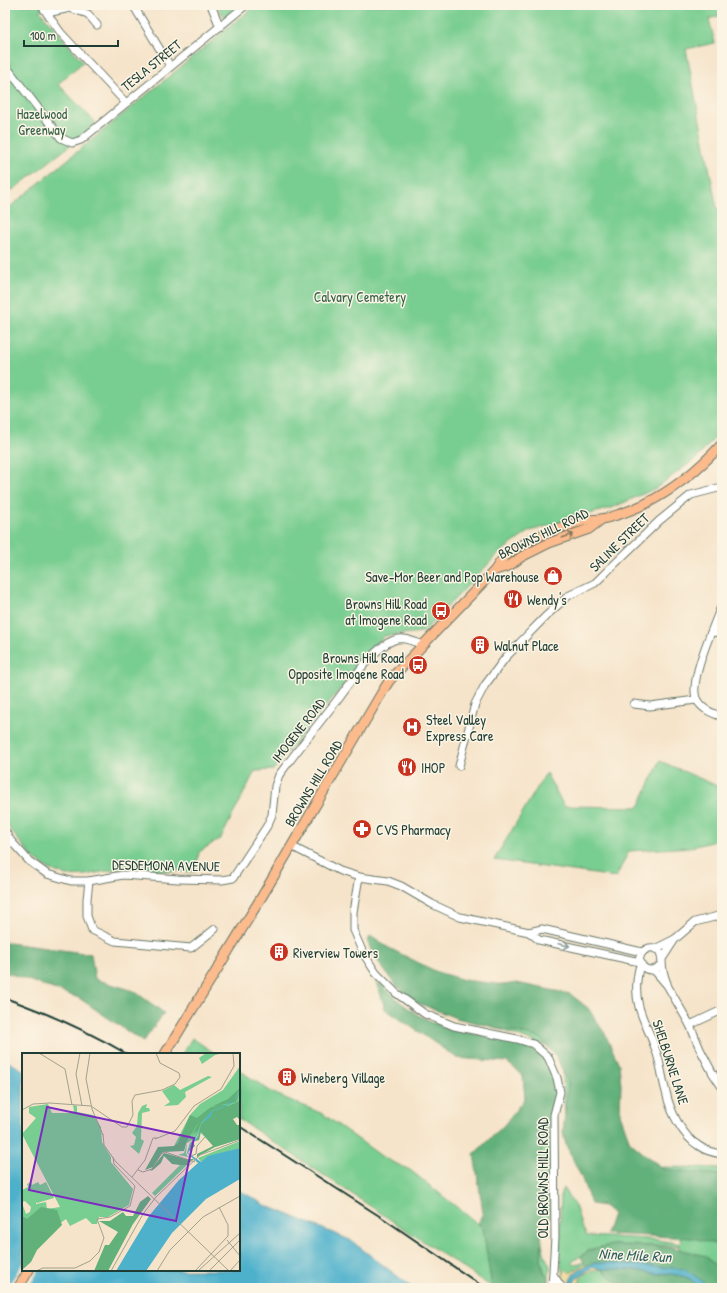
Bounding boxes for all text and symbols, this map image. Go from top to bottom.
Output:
scale bar [24,22,118,48]
text: 100 m [30,27,56,44]
street label: TESLA STREET [117,34,186,95]
park label: Hazelwood Greenway [17,104,68,140]
park label: Calvary Cemetery [314,287,406,307]
street label: BROWNS HILL ROAD [495,503,592,563]
street label: SALINE STREET [585,508,654,576]
one-way arrow [562,532,574,540]
shop icon: Save-Mor Beer and Pop Warehouse [542,565,564,587]
place label: Save-Mor Beer and Pop Warehouse [366,567,539,587]
restaurant icon: Wendy's [502,588,524,610]
place label: Wendy's [527,590,567,610]
place label: Browns Hill Road at Imogene Road [345,594,428,630]
bus stop icon: Browns Hill Road at Imogene Road [430,600,452,622]
building icon: Walnut Place [469,634,491,656]
place label: Walnut Place [494,636,559,655]
place label: Browns Hill Road Opposite Imogene Road [288,648,405,684]
bus stop icon: Browns Hill Road Opposite Imogene Road [407,654,429,676]
street label: IMOGENE ROAD [267,694,329,766]
place label: Steel Valley Express Care [426,710,494,746]
hospital icon: Steel Valley Express Care [401,716,423,738]
street label: BROWNS HILL ROAD [280,736,347,830]
restaurant icon: IHOP [396,756,418,778]
place label: IHOP [421,758,445,777]
pharmacy icon: CVS Pharmacy [351,818,373,840]
place label: CVS Pharmacy [376,820,451,840]
street label: DESDEMONA AVENUE [112,855,220,875]
building icon: Riverview Towers [268,941,290,963]
one-way arrow [557,942,570,950]
place label: Riverview Towers [293,943,378,962]
street label: SHELBURNE LANE [648,1017,694,1107]
inset map [22,1053,240,1271]
building icon: Wineberg Village [276,1066,298,1088]
place label: Wineberg Village [301,1068,386,1088]
street label: OLD BROWNS HILL ROAD [533,1117,552,1238]
water label: Nine Mile Run [598,1243,673,1267]

